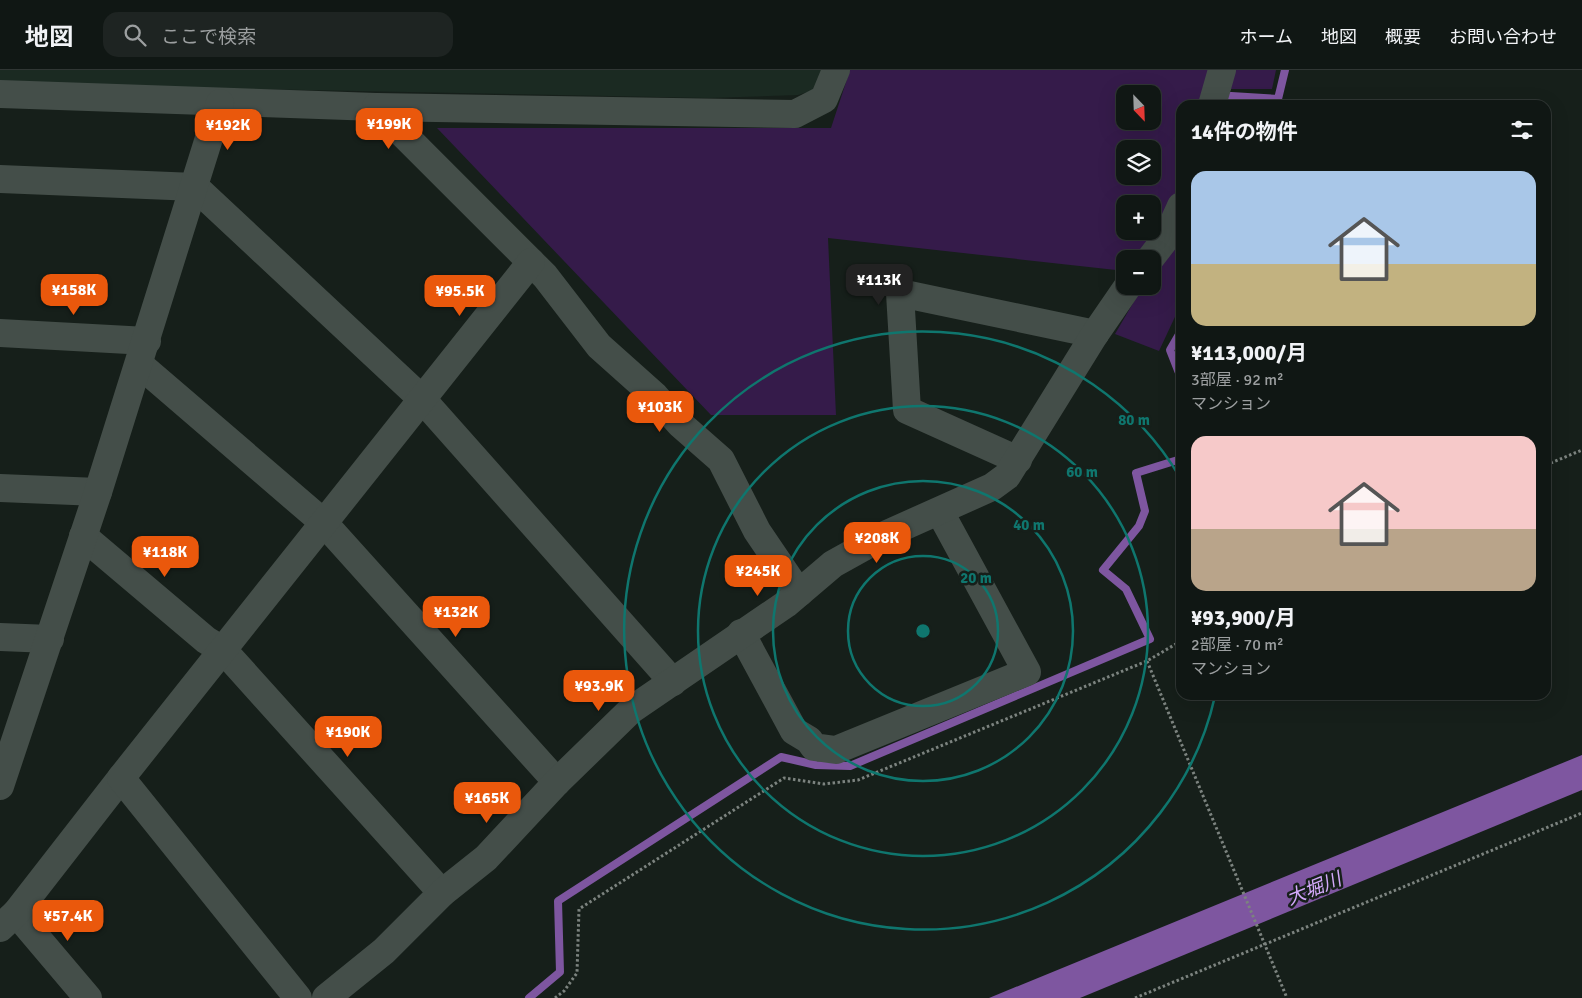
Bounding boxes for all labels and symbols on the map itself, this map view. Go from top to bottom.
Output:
north arrow [1116,85,1161,130]
pin: ¥192K [193,108,263,151]
pin: ¥199K [354,108,424,150]
pin: ¥113K [844,264,914,306]
pin: ¥158K [39,274,109,316]
pin: ¥95.5K [419,274,501,317]
pin: ¥103K [625,390,695,433]
text: 80 m [1118,411,1150,429]
text: 60 m [1066,463,1098,481]
text: 40 m [1013,516,1045,534]
pin: ¥208K [842,522,912,564]
pin: ¥118K [130,536,200,578]
pin: ¥245K [723,554,793,597]
text: 20 m [960,569,992,587]
pin: ¥132K [421,596,491,638]
centre of rings [914,622,932,640]
pin: ¥93.9K [558,670,640,712]
pin: ¥190K [313,716,383,758]
pin: ¥165K [452,782,522,824]
water label: 大堀川 [1283,866,1347,911]
pin: ¥57.4K [27,900,109,942]

